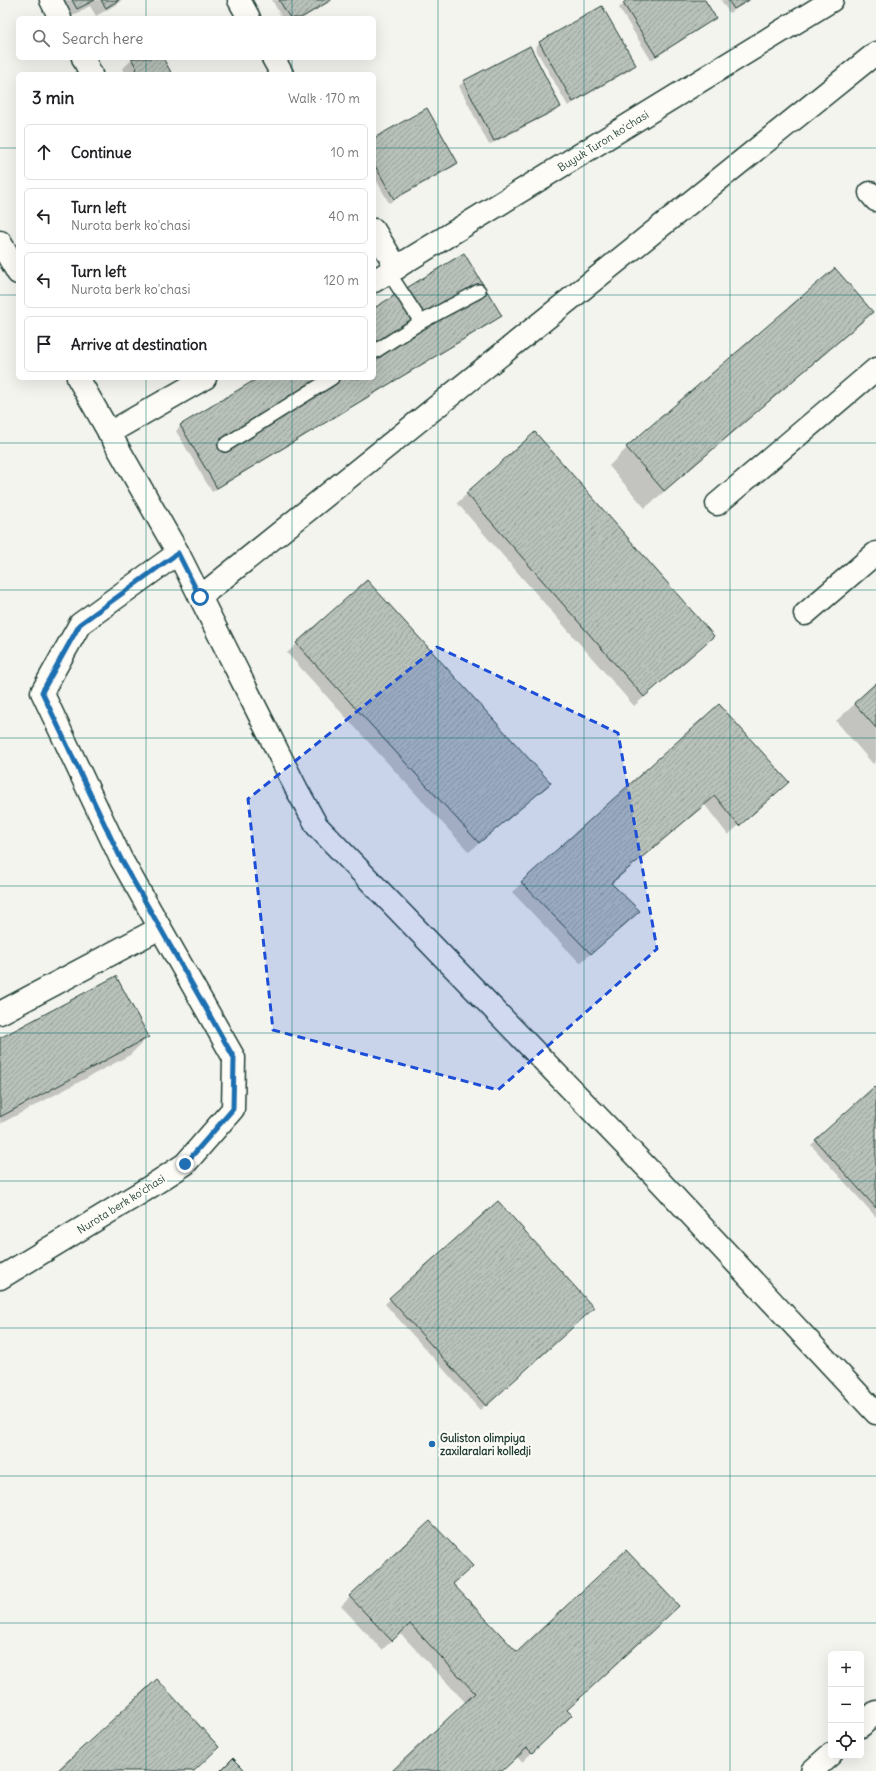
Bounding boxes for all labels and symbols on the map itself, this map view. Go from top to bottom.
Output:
street label: Buyuk Turon ko'chasi [555,107,651,175]
route start [191,588,209,606]
route end [176,1155,194,1173]
street label: Nurota berk ko'chasi [74,1171,168,1237]
place label: Guliston olimpiya zaxilaralari kolledji [440,1431,531,1458]
marker: Guliston olimpiya zaxilaralari kolledji [427,1439,437,1449]

